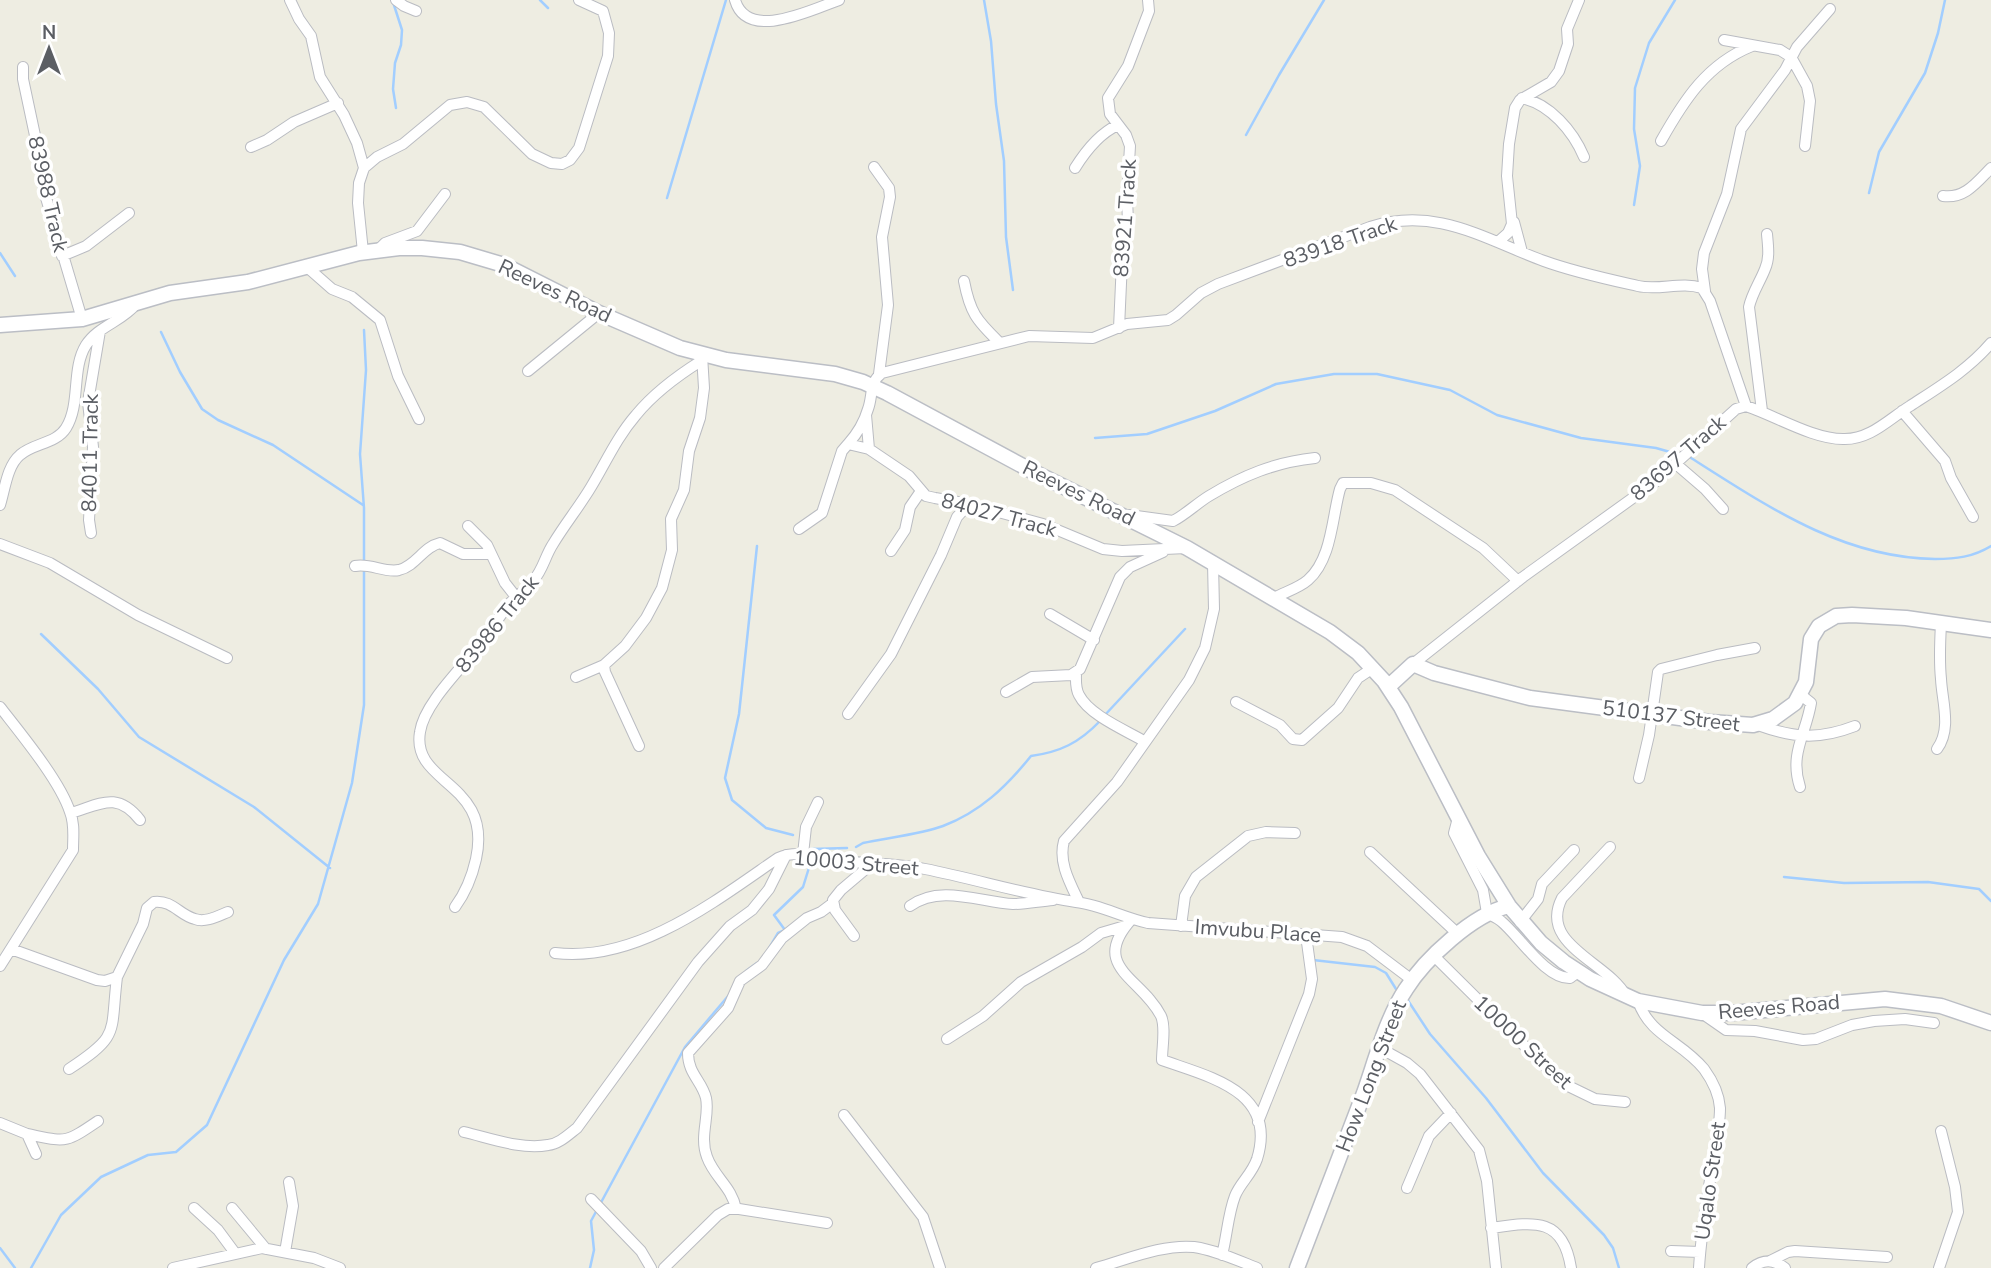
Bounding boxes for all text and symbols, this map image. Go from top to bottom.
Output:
north arrow [14,14,84,84]
text: N [42,20,56,46]
street label: 83988 Track [21,133,75,255]
street label: 83921 Track [1107,158,1143,278]
street label: 83918 Track [1280,209,1401,274]
street label: Reeves Road [494,252,616,330]
street label: 84011 Track [75,393,105,512]
street label: 83697 Track [1624,408,1732,507]
street label: Reeves Road [1018,454,1140,532]
street label: 84027 Track [938,486,1060,544]
street label: 83986 Track [449,569,545,679]
street label: 510137 Street [1601,694,1742,738]
street label: 10003 Street [792,844,920,882]
street label: Imvubu Place [1194,913,1322,949]
street label: Reeves Road [1717,988,1841,1026]
street label: 10000 Street [1467,989,1579,1096]
street label: How Long Street [1329,995,1413,1156]
street label: Uqalo Street [1688,1119,1732,1242]

